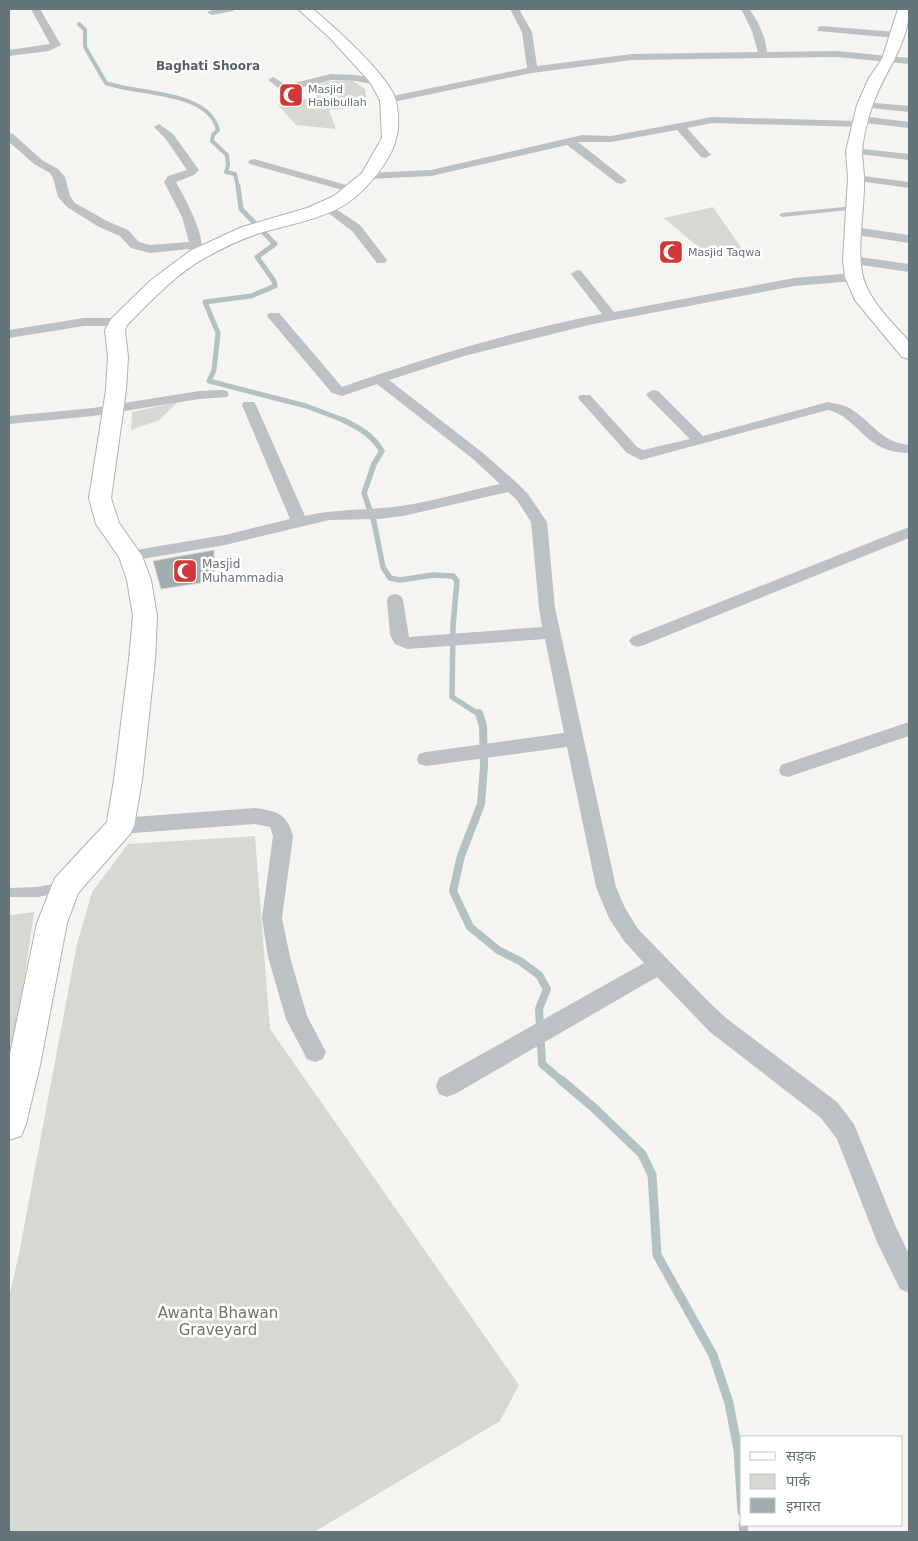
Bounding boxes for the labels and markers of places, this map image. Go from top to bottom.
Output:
mosque icon: Masjid Habibullah [278,82,304,108]
place label: Masjid Habibullah [308,83,367,109]
mosque icon: Masjid Taqwa [658,239,684,265]
place label: Masjid Taqwa [688,246,761,259]
place label: Masjid Muhammadia [202,557,284,585]
mosque icon: Masjid Muhammadia [172,558,198,584]

